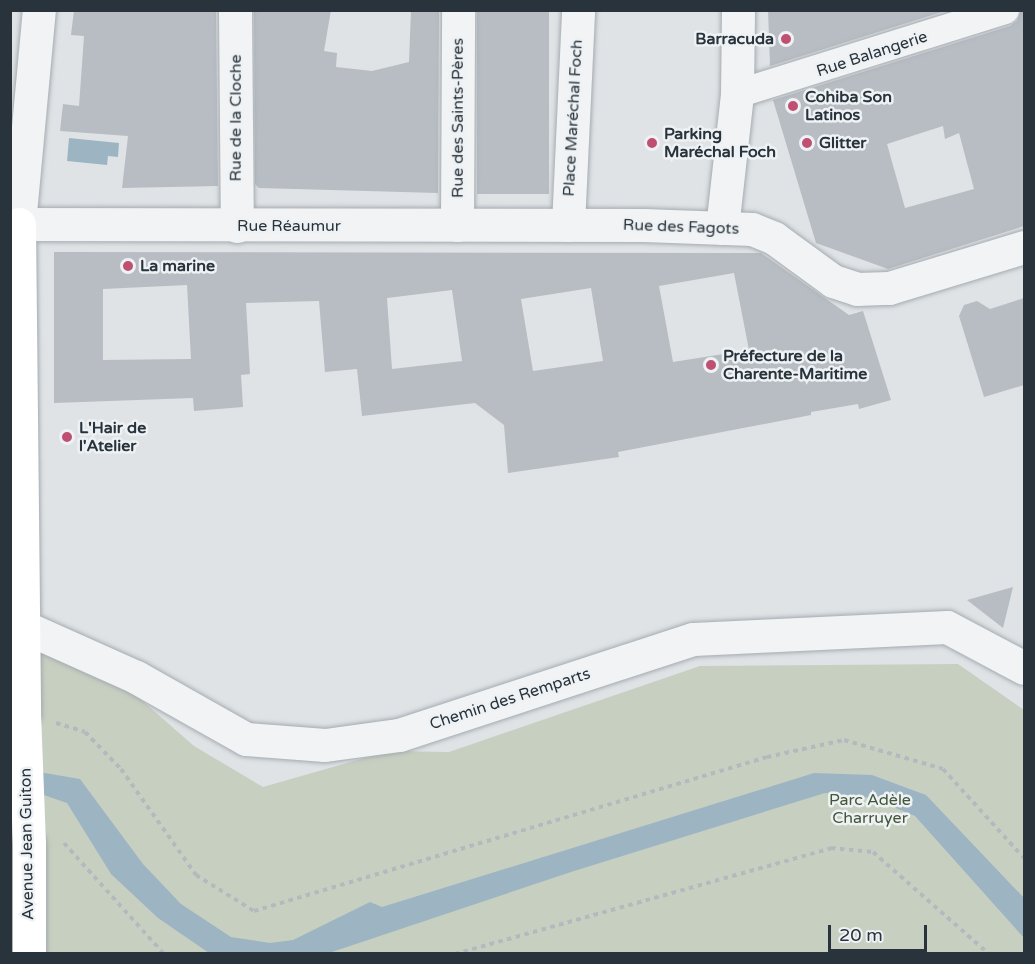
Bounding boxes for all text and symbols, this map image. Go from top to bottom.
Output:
street label: Rue Balangerie [814,27,930,81]
place label: Barracuda [695,29,774,49]
marker: Barracuda [779,32,793,46]
street label: Rue des Saints-Pères [448,38,468,198]
street label: Place Maréchal Foch [559,39,587,197]
street label: Rue de la Cloche [226,55,246,181]
place label: Cohiba Son Latinos [805,87,892,125]
marker: Cohiba Son Latinos [786,99,800,113]
place label: Parking Maréchal Foch [664,124,776,162]
place label: Glitter [819,133,866,153]
marker: Parking Maréchal Foch [645,136,659,150]
marker: Glitter [800,136,814,150]
street label: Rue des Fagots [623,215,739,239]
street label: Rue Réaumur [237,216,341,236]
place label: La marine [140,256,215,276]
marker: La marine [121,259,135,273]
place label: Préfecture de la Charente-Maritime [723,346,867,384]
marker: Préfecture de la Charente-Maritime [704,358,718,372]
place label: L'Hair de l'Atelier [79,418,146,456]
marker: L'Hair de l'Atelier [60,430,74,444]
street label: Chemin des Remparts [427,664,593,734]
street label: Avenue Jean Guiton [16,768,38,920]
park label: Parc Adèle Charruyer [829,790,911,828]
scale bar [831,913,930,951]
text: 20 m [839,924,883,946]

